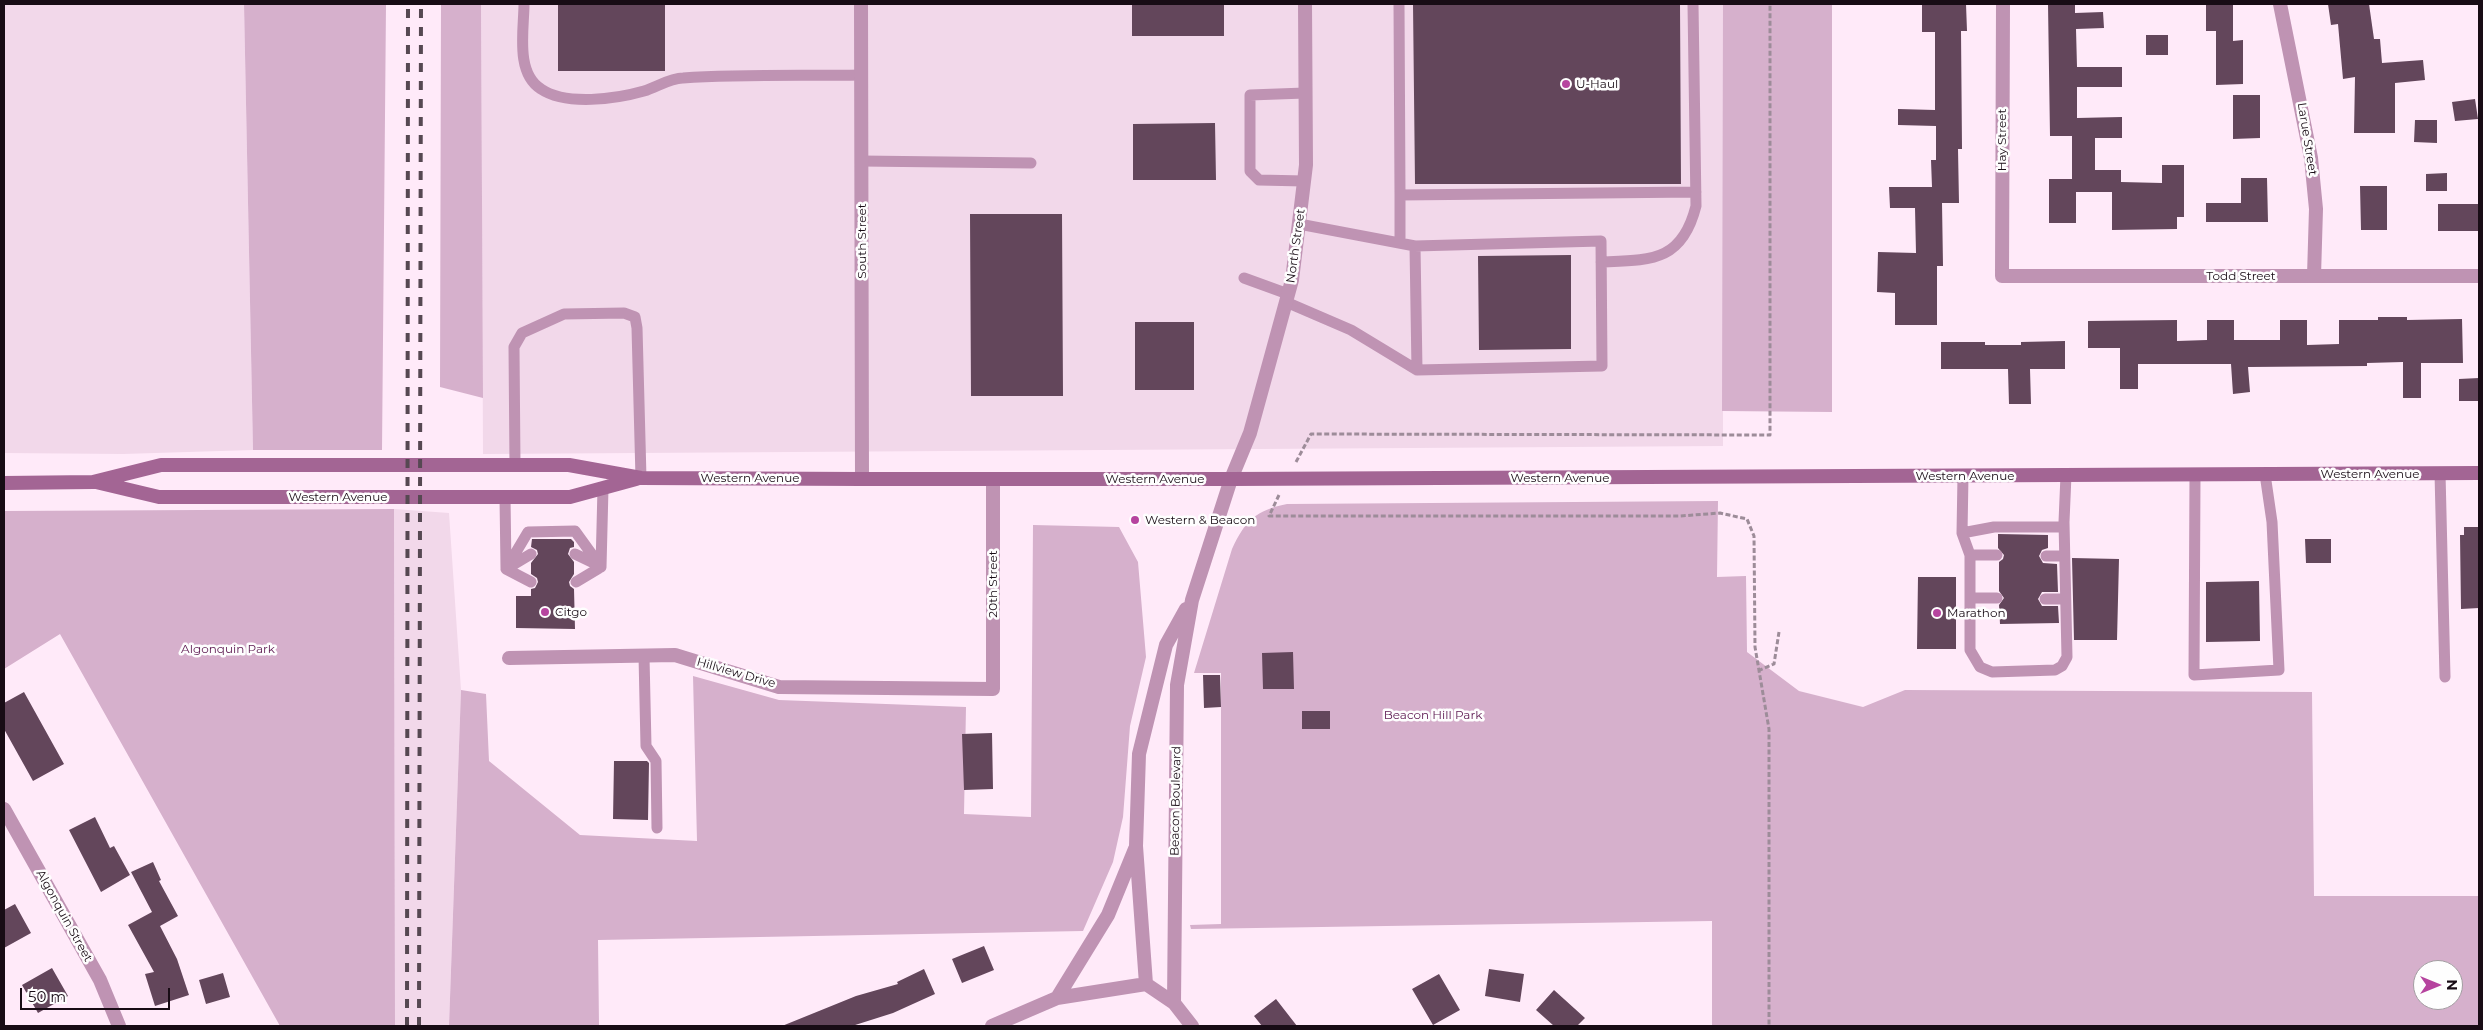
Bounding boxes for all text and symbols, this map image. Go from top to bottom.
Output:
place label: U-Haul [1576,77,1618,91]
marker: U-Haul [1560,78,1572,90]
street label: Larue Street [2294,101,2320,177]
street label: Hay Street [1995,109,2009,171]
street label: South Street [855,203,869,279]
street label: North Street [1284,208,1308,284]
street label: Todd Street [2206,269,2276,283]
street label: Western Avenue [2321,467,2419,481]
street label: Western Avenue [1916,469,2014,483]
street label: Western Avenue [701,471,799,485]
street label: Western Avenue [1511,471,1609,485]
street label: Western Avenue [1106,472,1204,486]
street label: Western Avenue [289,490,387,504]
place label: Western & Beacon [1145,513,1255,527]
marker: Western & Beacon [1129,514,1141,526]
street label: 20th Street [986,550,1000,618]
place label: Citgo [555,605,587,619]
marker: Citgo [539,606,551,618]
place label: Marathon [1947,606,2006,620]
marker: Marathon [1931,607,1943,619]
park label: Algonquin Park [181,642,275,656]
street label: Hillview Drive [695,655,777,691]
park label: Beacon Hill Park [1384,708,1482,722]
street label: Beacon Boulevard [1168,746,1184,856]
street label: Algonquin Street [33,868,95,964]
north arrow [2413,960,2463,1010]
scale bar [22,978,172,1010]
text: N [2443,979,2461,991]
text: 50 m [28,987,66,1006]

